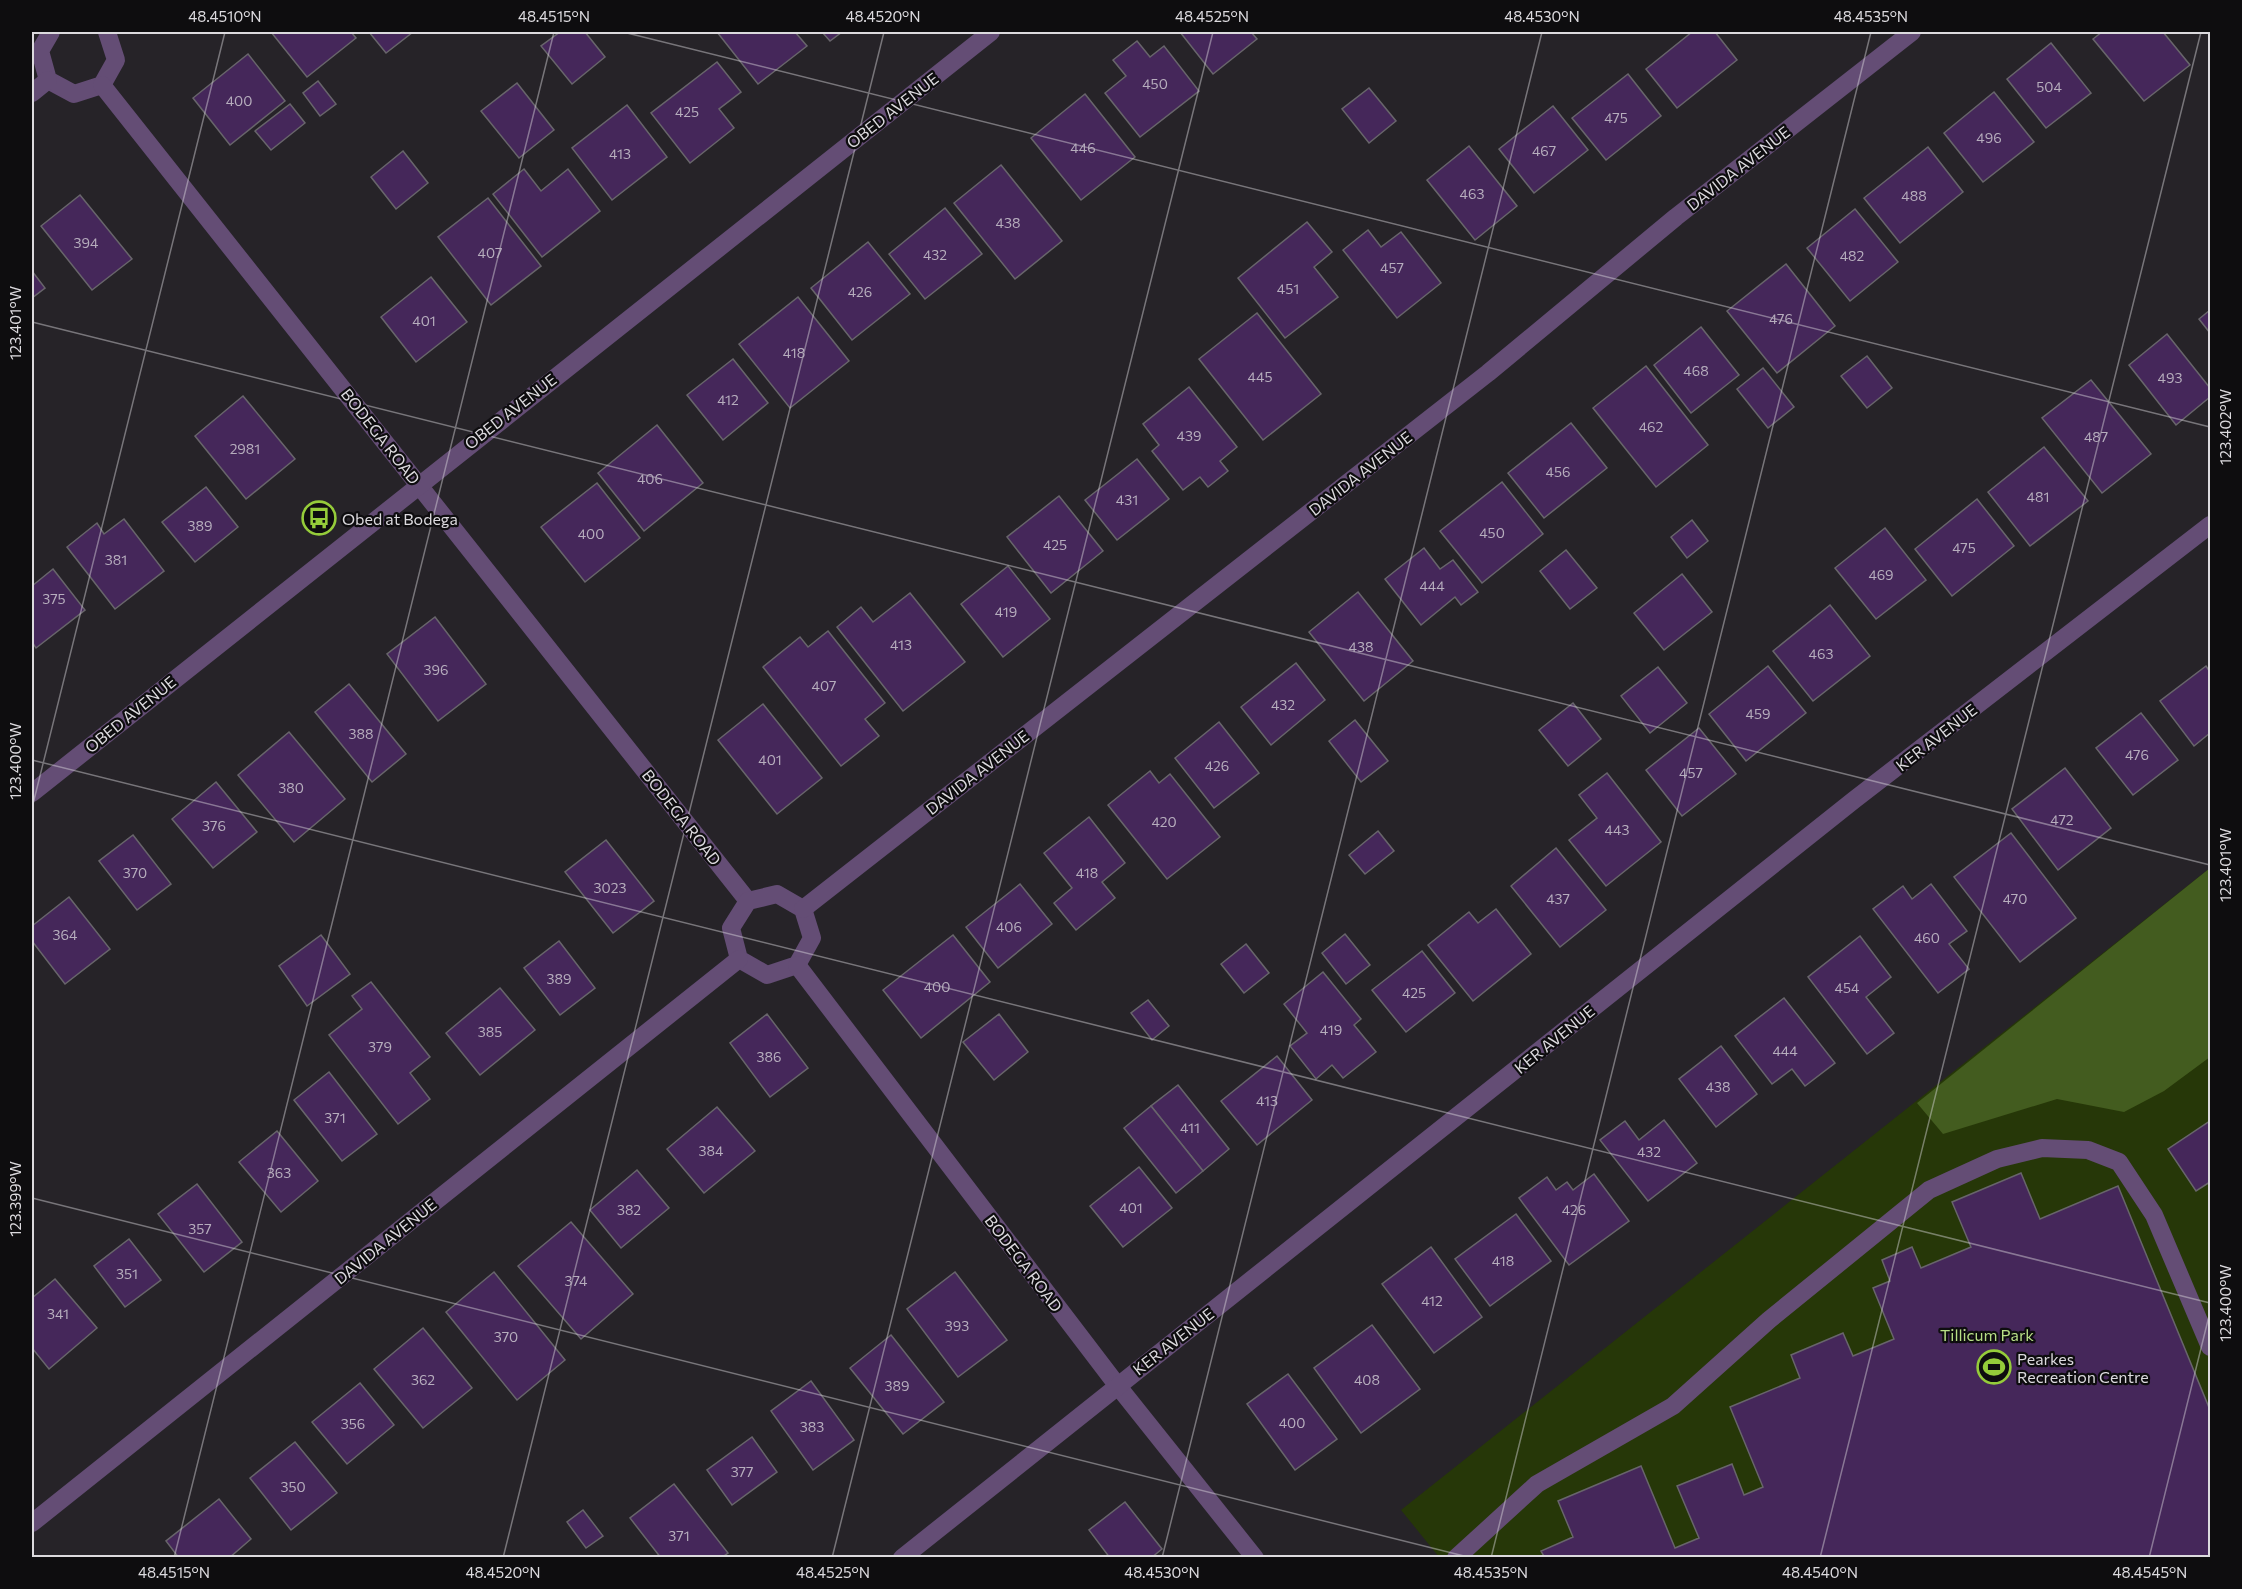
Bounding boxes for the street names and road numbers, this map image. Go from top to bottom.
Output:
street label: OBED AVENUE [842,68,942,152]
street label: DAVIDA AVENUE [1683,122,1793,214]
street label: OBED AVENUE [460,369,560,453]
street label: BODEGA ROAD [338,384,424,488]
street label: DAVIDA AVENUE [1305,427,1415,519]
street label: OBED AVENUE [81,672,179,756]
street label: KER AVENUE [1892,699,1980,775]
street label: DAVIDA AVENUE [922,726,1032,818]
street label: BODEGA ROAD [639,765,725,869]
street label: KER AVENUE [1510,1001,1598,1077]
street label: DAVIDA AVENUE [330,1194,440,1288]
street label: BODEGA ROAD [981,1211,1067,1315]
street label: KER AVENUE [1129,1303,1217,1379]

